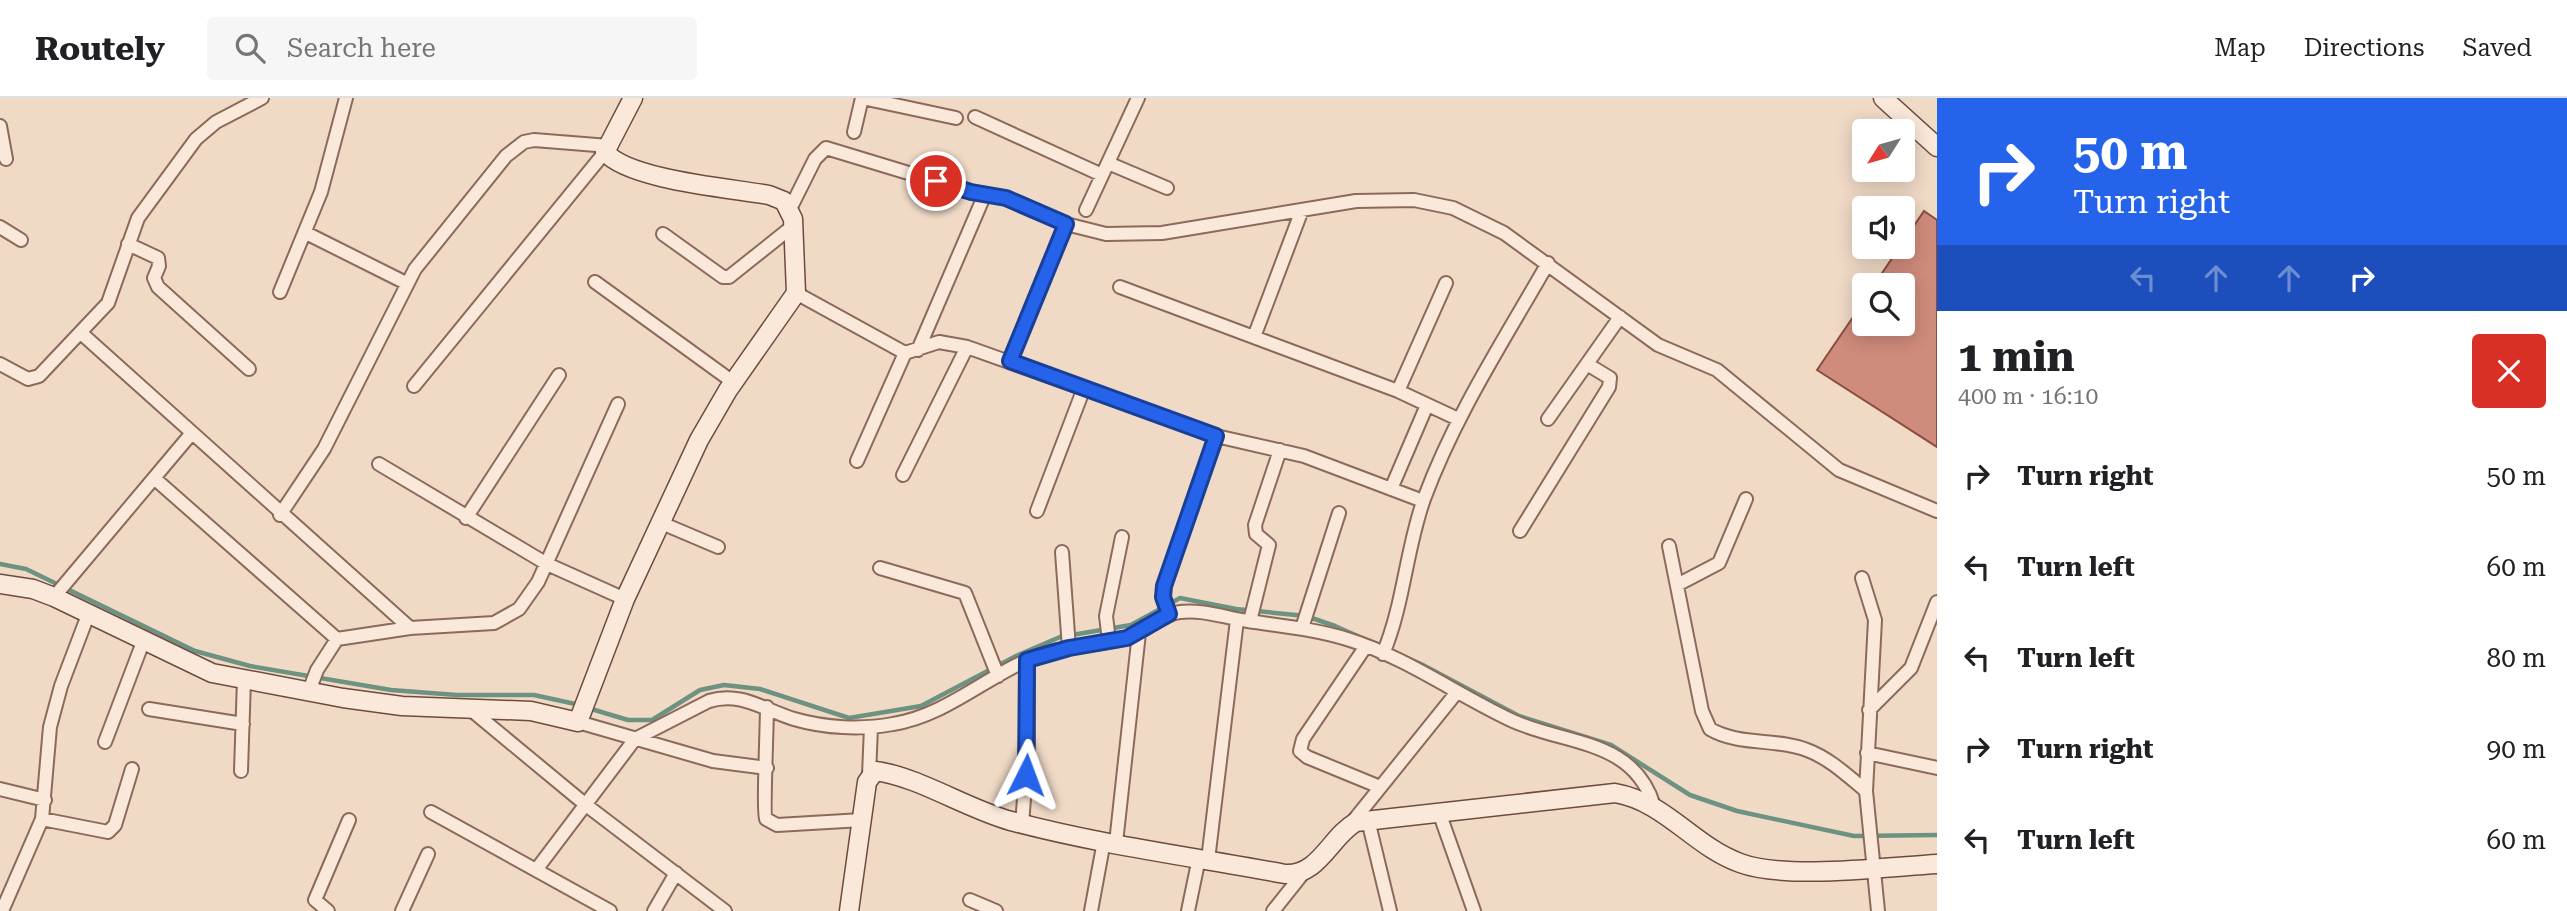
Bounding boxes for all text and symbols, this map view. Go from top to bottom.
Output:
search box [207,17,697,80]
text: Routely [35,29,165,68]
icon: search [231,29,269,67]
text: Search here [287,33,436,63]
text: Map [2214,34,2266,62]
text: Directions [2304,34,2424,62]
text: Saved [2462,34,2532,62]
north arrow [1852,119,1914,182]
map controls [1852,119,1915,336]
text: 50 m [2073,124,2188,181]
icon: right [1958,126,2049,217]
pin [906,151,966,211]
icon: arrive [917,162,955,200]
text: Turn right [2073,183,2230,221]
button: sound [1852,196,1915,259]
icon: left [2124,259,2162,297]
icon: ahead [2197,259,2235,297]
icon: ahead [2270,259,2308,297]
icon: right [2343,259,2381,297]
button: search [1852,273,1915,336]
text: 1 min [1958,332,2075,381]
button: close [2472,334,2546,408]
text: 400 m · 16:10 [1958,383,2098,410]
icon: right [1958,457,1996,495]
text: Turn right [2017,461,2153,491]
text: 50 m [2487,461,2546,491]
icon: left [1958,548,1996,586]
text: Turn left [2017,552,2135,582]
text: 60 m [2487,552,2546,582]
icon: left [1958,639,1996,677]
text: Turn left [2017,643,2135,673]
text: 80 m [2487,643,2546,673]
icon: right [1958,730,1996,768]
text: Turn right [2017,734,2153,764]
text: 90 m [2487,734,2546,764]
position arrow [989,738,1063,812]
icon: left [1958,821,1996,859]
text: Turn left [2017,825,2135,855]
text: 60 m [2487,825,2546,855]

